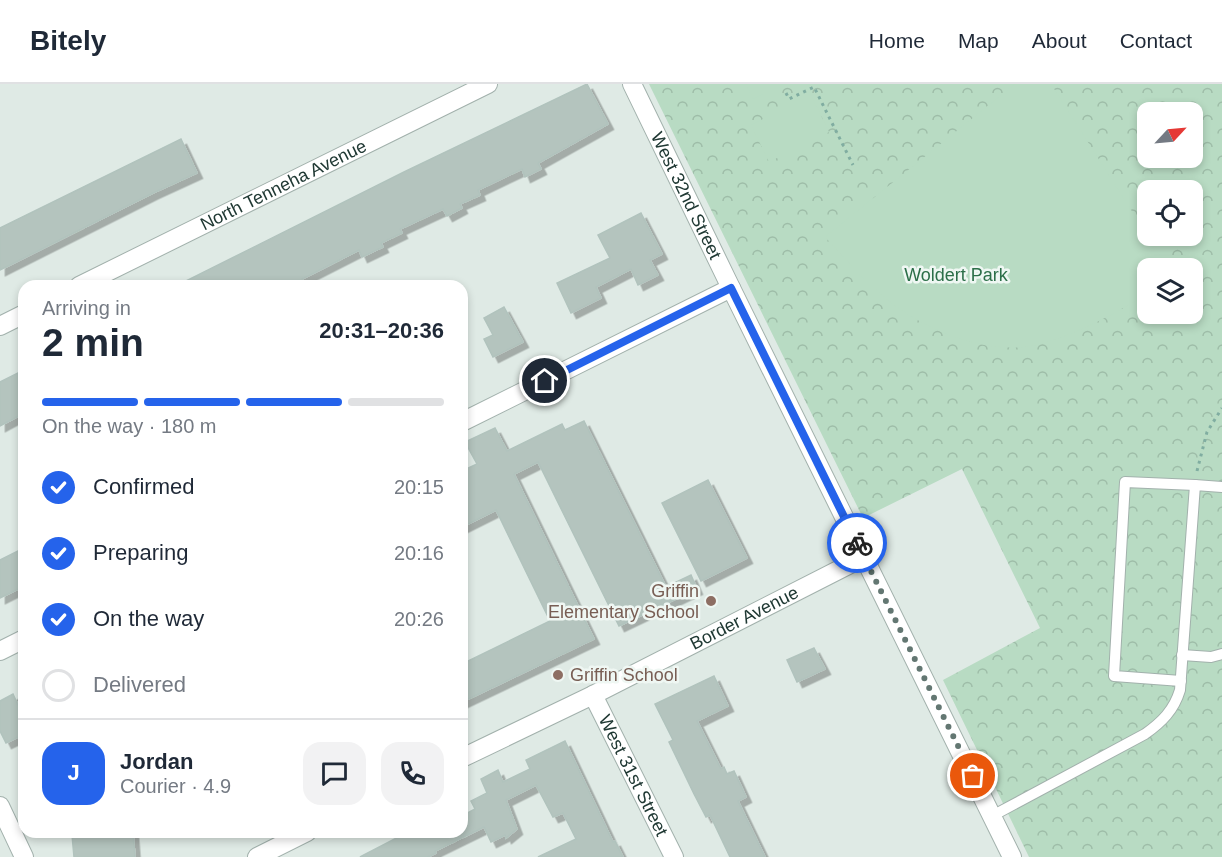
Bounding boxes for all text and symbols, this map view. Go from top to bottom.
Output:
text: Bitely [30,25,106,56]
text: Home [869,29,925,52]
text: Map [958,29,999,52]
text: About [1032,29,1087,52]
text: Contact [1120,29,1192,52]
north arrow [1137,102,1203,168]
map controls [1137,102,1203,324]
street label: West 32nd Street [647,129,725,262]
street label: North Tenneha Avenue [197,136,370,234]
button: locate [1137,180,1203,246]
button: layers [1137,258,1203,324]
park label: Woldert Park [904,265,1009,285]
text: Arriving in [42,297,131,319]
text: 20:31–20:36 [319,318,444,343]
text: 2 min [42,321,144,364]
pin [519,355,570,406]
icon: home [528,364,561,397]
text: On the way · 180 m [42,415,217,437]
icon: check [42,471,75,504]
text: Confirmed [93,474,194,499]
text: 20:15 [394,476,444,498]
courier [827,513,887,573]
icon: bike [841,527,874,560]
icon: check [42,537,75,570]
text: Preparing [93,540,188,565]
text: 20:16 [394,542,444,564]
place label: Griffin Elementary School [548,581,699,622]
street label: Border Avenue [687,582,802,654]
marker: Griffin Elementary School [704,594,718,608]
icon: check [42,603,75,636]
text: On the way [93,606,204,631]
text: 20:26 [394,608,444,630]
place label: Griffin School [570,665,678,685]
marker: Griffin School [551,668,565,682]
text: Delivered [93,672,186,697]
street label: West 31st Street [595,712,672,839]
button: chat [303,742,366,805]
button: phone [381,742,444,805]
text: Jordan [120,749,193,774]
pin [947,750,998,801]
icon: bag [956,759,989,792]
text: J [67,760,80,785]
text: Courier · 4.9 [120,775,231,797]

